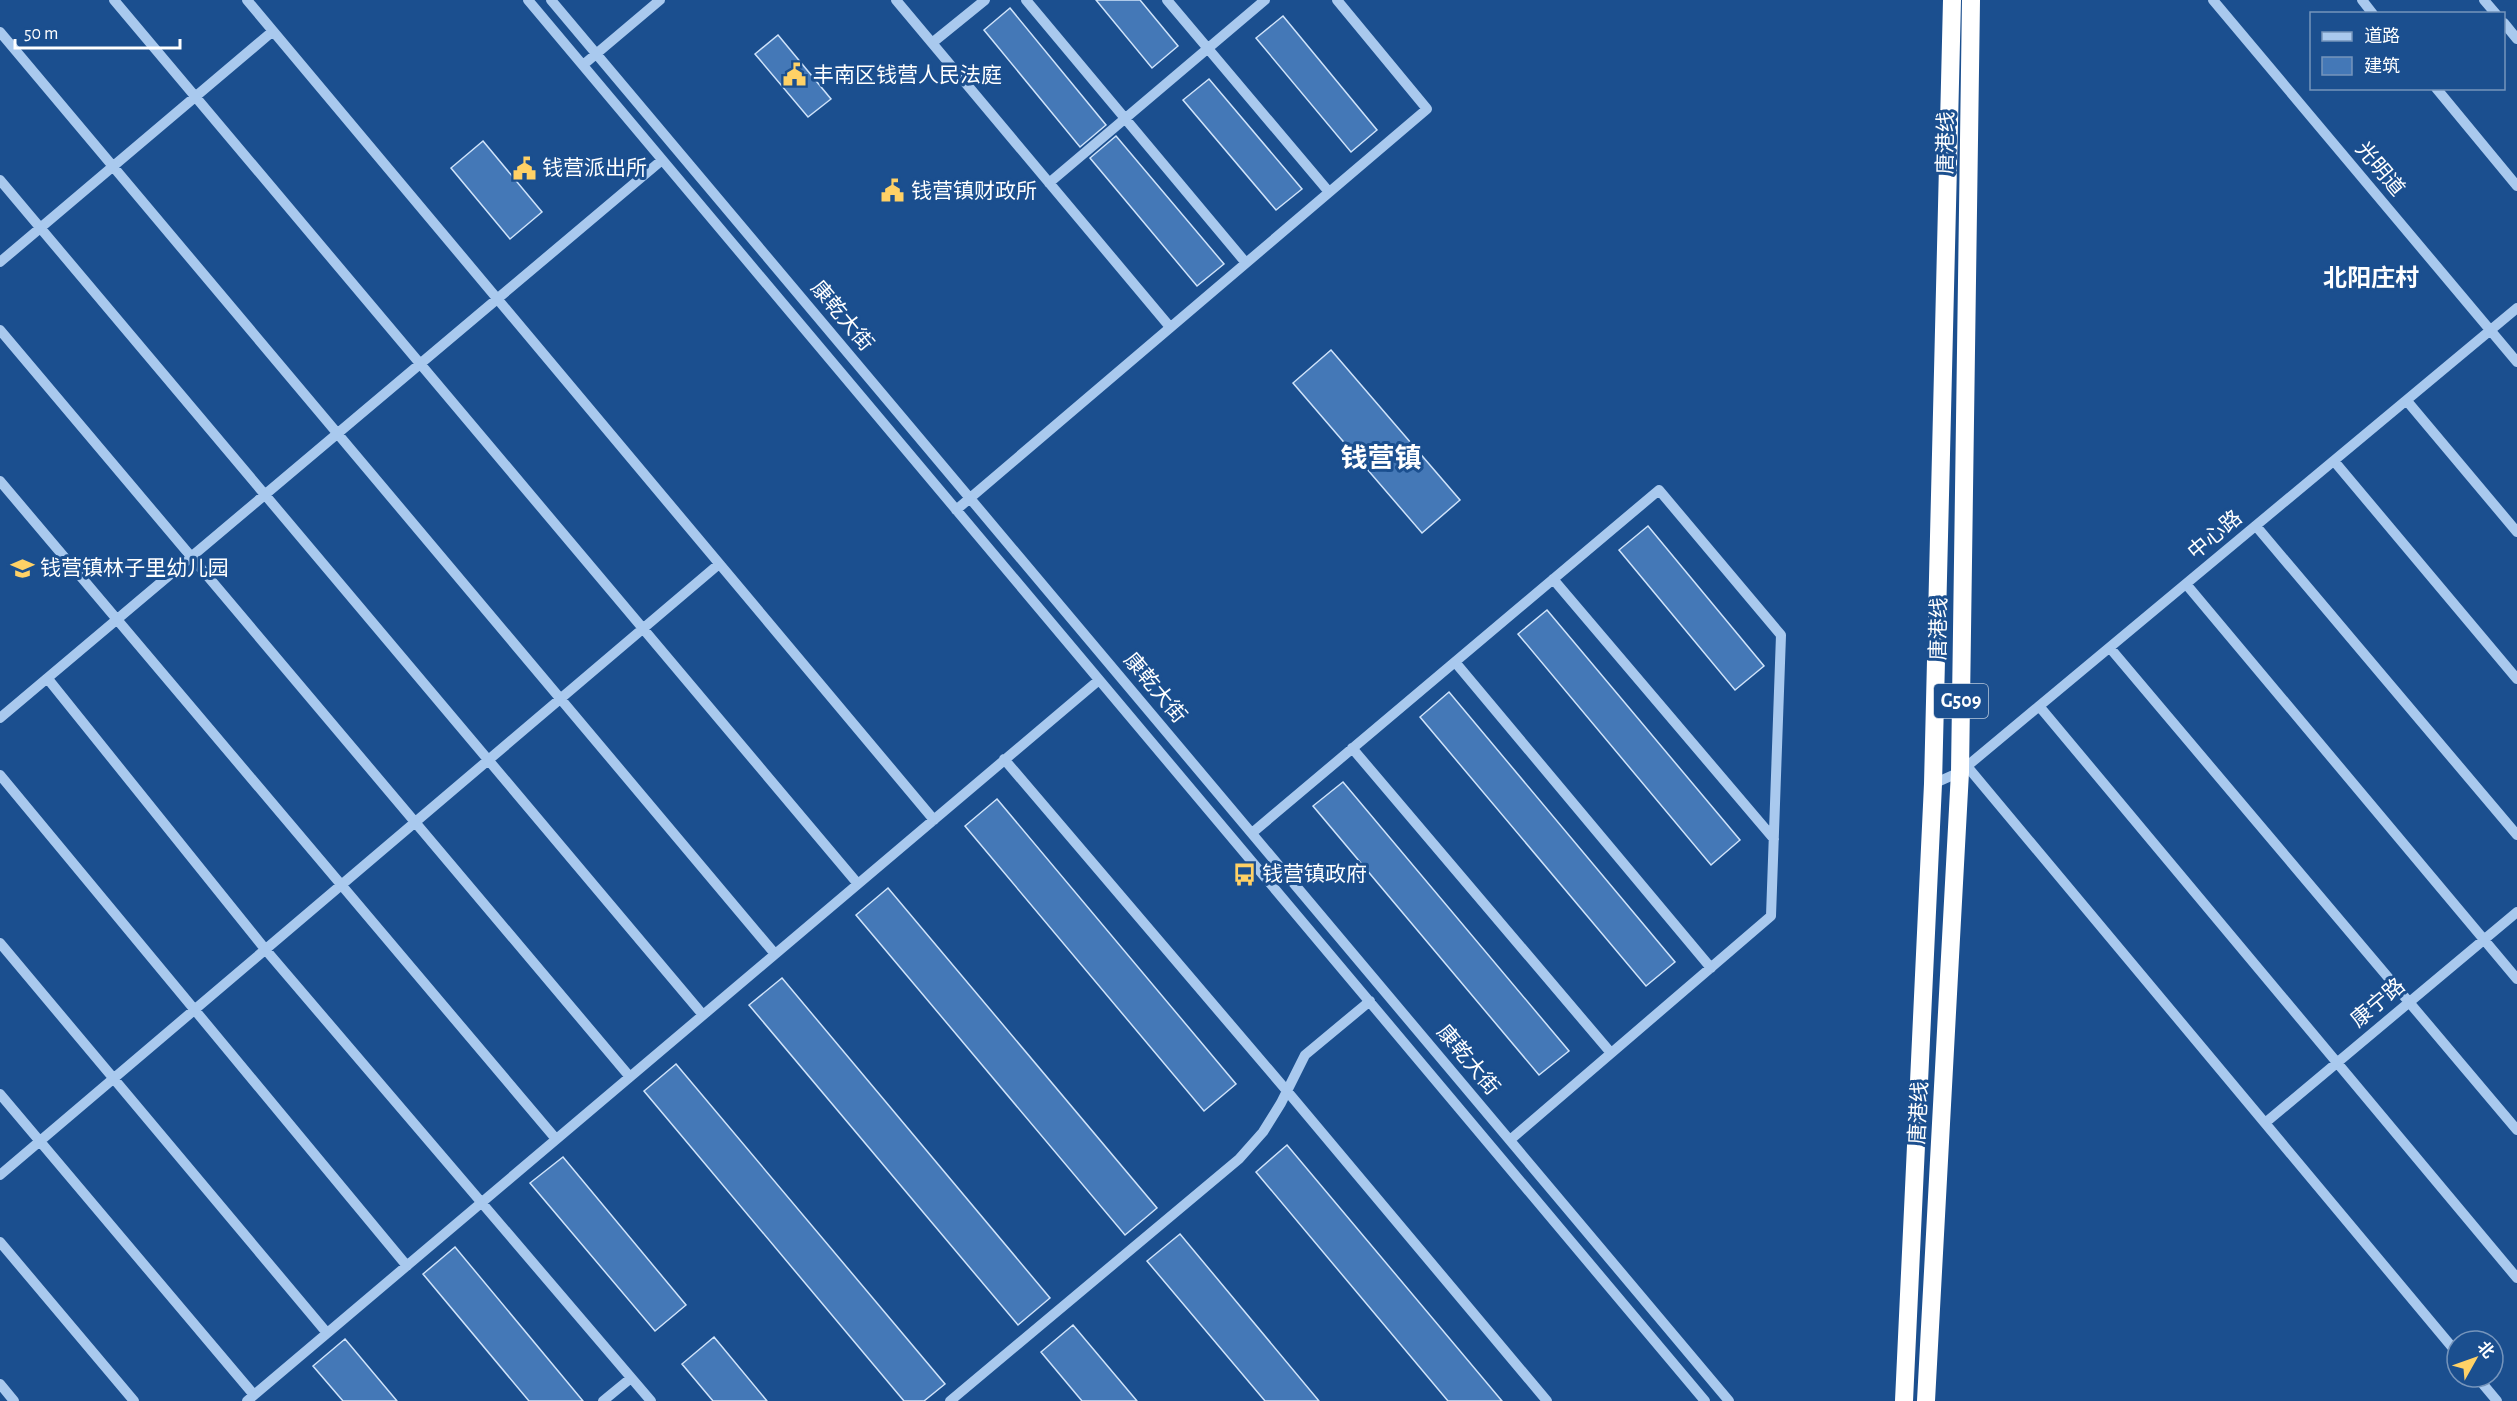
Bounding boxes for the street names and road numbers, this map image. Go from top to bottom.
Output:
street label: 唐港线 [1934,111,1957,175]
street label: 光明道 [2352,137,2409,200]
street label: 康乾大街 [807,276,878,355]
street label: 中心路 [2183,506,2246,563]
street label: 唐港线 [1927,597,1950,661]
street label: 康乾大街 [1120,648,1191,727]
road number: G509 [1934,684,1988,718]
street label: 康宁路 [2346,974,2409,1031]
street label: 康乾大街 [1433,1020,1504,1099]
street label: 唐港线 [1906,1081,1931,1145]

